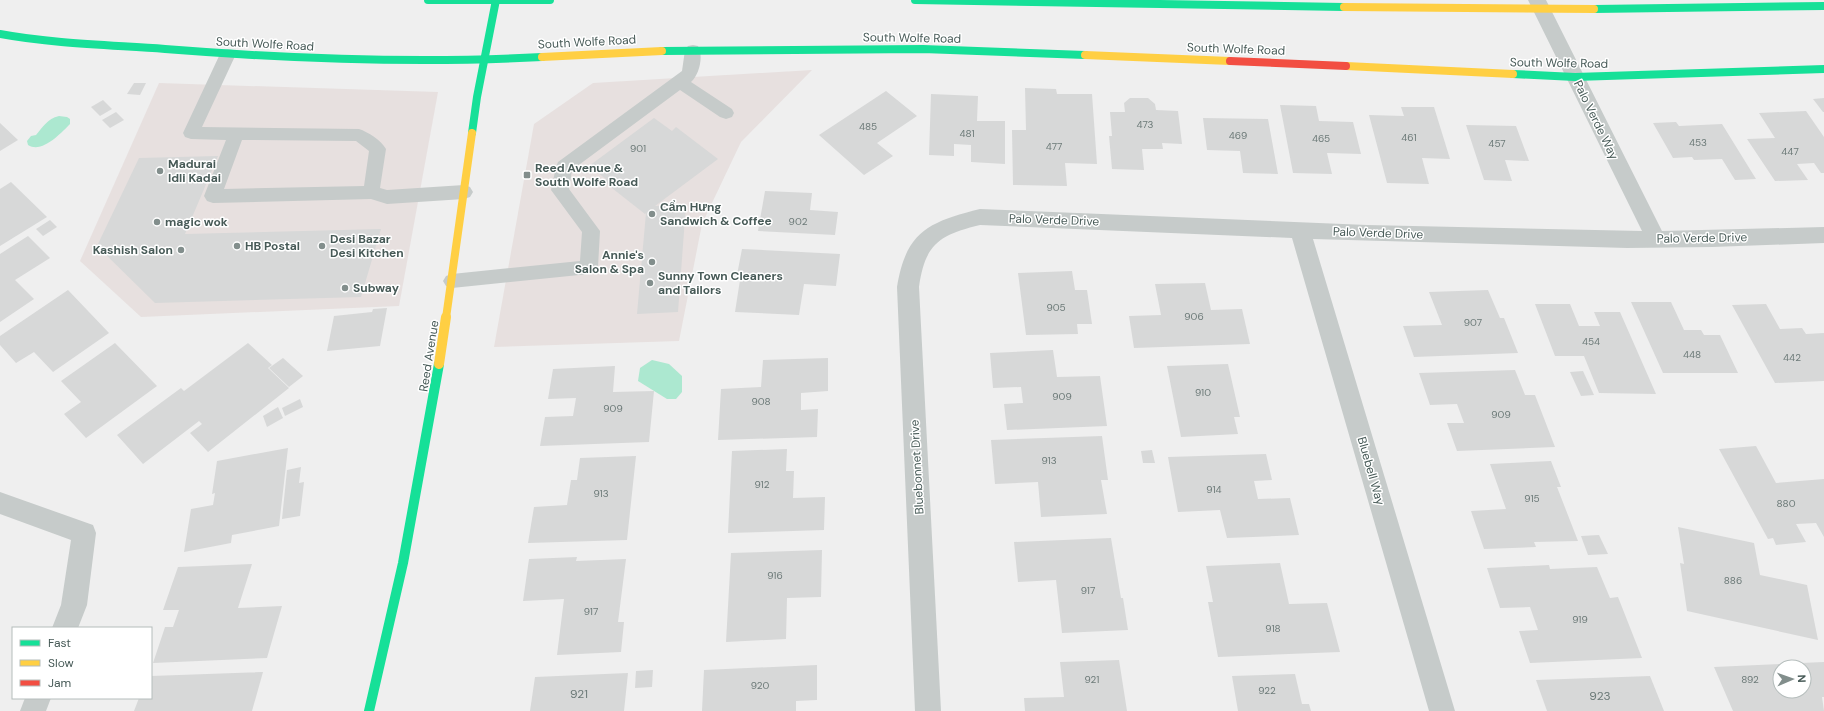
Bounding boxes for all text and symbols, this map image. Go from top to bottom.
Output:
street label: South Wolfe Road [863,29,961,47]
street label: South Wolfe Road [537,31,637,53]
street label: South Wolfe Road [215,33,315,55]
street label: South Wolfe Road [1187,39,1285,59]
street label: South Wolfe Road [1510,54,1608,72]
street label: Palo Verde Way [1570,78,1622,162]
house number: 473 [1136,118,1154,131]
house number: 485 [859,120,877,133]
house number: 481 [959,127,975,140]
house number: 469 [1229,129,1247,142]
house number: 461 [1401,131,1417,144]
house number: 465 [1312,132,1330,145]
house number: 453 [1689,136,1707,149]
house number: 457 [1488,137,1506,150]
house number: 477 [1046,140,1062,153]
house number: 901 [630,142,646,155]
house number: 447 [1781,145,1799,158]
place label: Madurai Idli Kadai [168,156,221,186]
place label: Reed Avenue & South Wolfe Road [535,160,638,190]
marker: Madurai Idli Kadai [155,166,165,176]
marker: Reed Avenue & South Wolfe Road [522,170,532,180]
place label: Cẩm Hưng Sandwich & Coffee [660,199,772,229]
marker: Cẩm Hưng Sandwich & Coffee [647,209,657,219]
street label: Palo Verde Drive [1009,210,1100,230]
place label: magic wok [165,214,228,230]
house number: 902 [789,215,808,228]
marker: magic wok [152,217,162,227]
street label: Palo Verde Drive [1333,223,1424,243]
street label: Palo Verde Drive [1657,229,1748,247]
place label: Desi Bazar Desi Kitchen [330,231,404,261]
place label: HB Postal [245,238,300,254]
marker: HB Postal [232,241,242,251]
marker: Desi Bazar Desi Kitchen [317,241,327,251]
place label: Kashish Salon [93,242,173,258]
marker: Kashish Salon [176,245,186,255]
place label: Annie's Salon & Spa [575,247,644,277]
marker: Annie's Salon & Spa [647,257,657,267]
place label: Sunny Town Cleaners and Tailors [658,268,783,298]
marker: Sunny Town Cleaners and Tailors [645,278,655,288]
place label: Subway [353,280,400,296]
marker: Subway [340,283,350,293]
house number: 905 [1046,301,1066,314]
house number: 906 [1184,310,1204,323]
house number: 907 [1464,316,1482,329]
street label: Reed Avenue [415,319,443,393]
house number: 454 [1582,335,1600,348]
house number: 448 [1683,348,1701,361]
house number: 442 [1783,351,1801,364]
house number: 910 [1195,386,1211,399]
house number: 909 [1052,390,1072,403]
house number: 908 [751,395,771,408]
house number: 909 [603,402,623,415]
house number: 909 [1491,408,1511,421]
street label: Bluebonnet Drive [907,419,927,515]
street label: Bluebell Way [1354,435,1388,507]
house number: 913 [1041,454,1057,467]
house number: 912 [755,478,770,491]
house number: 914 [1206,483,1222,496]
house number: 913 [593,487,609,500]
house number: 915 [1524,492,1540,505]
house number: 880 [1777,497,1796,510]
house number: 916 [767,569,783,582]
house number: 886 [1724,574,1742,587]
house number: 917 [1081,584,1095,597]
house number: 917 [584,605,598,618]
house number: 919 [1572,613,1588,626]
house number: 918 [1265,622,1281,635]
legend [12,627,152,699]
text: Fast [48,635,71,651]
text: Slow [48,655,74,671]
north arrow [1772,659,1812,699]
house number: 921 [1085,673,1100,686]
house number: 892 [1741,673,1759,686]
text: N [1795,674,1809,683]
text: Jam [48,675,71,691]
house number: 920 [751,679,769,692]
house number: 922 [1258,684,1276,697]
house number: 921 [570,686,588,702]
house number: 923 [1589,688,1611,704]

